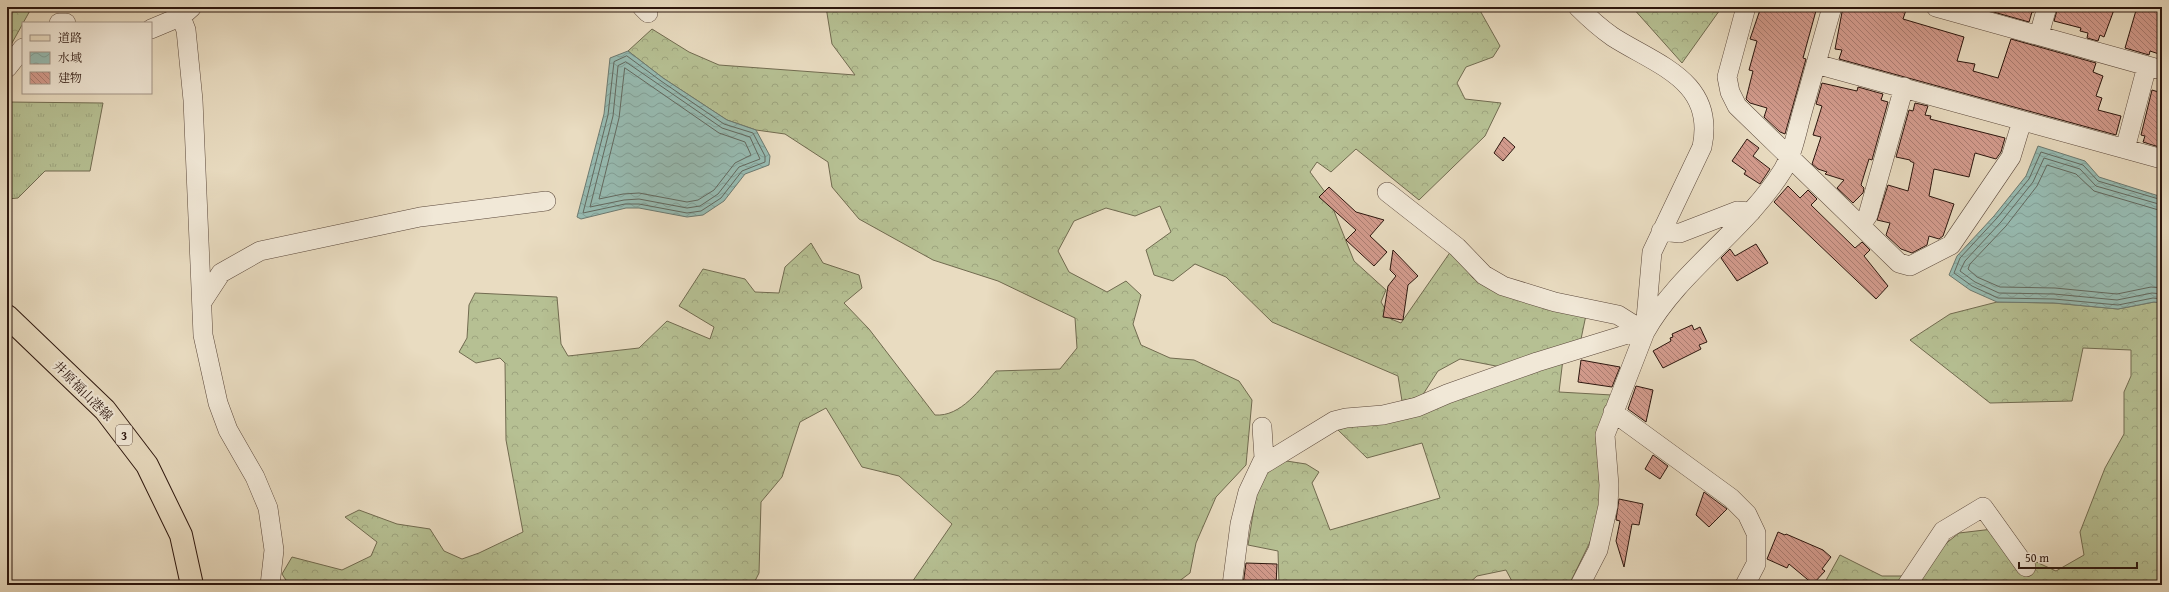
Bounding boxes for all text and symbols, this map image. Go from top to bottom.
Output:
legend [22,22,152,94]
text: 道路 [58,29,82,46]
text: 水域 [58,49,82,66]
text: 建物 [58,69,82,86]
street label: 井原福山港線 [49,357,117,425]
road number: 3 [116,425,132,445]
scale bar [2019,544,2137,570]
text: 50 m [2025,549,2049,566]

